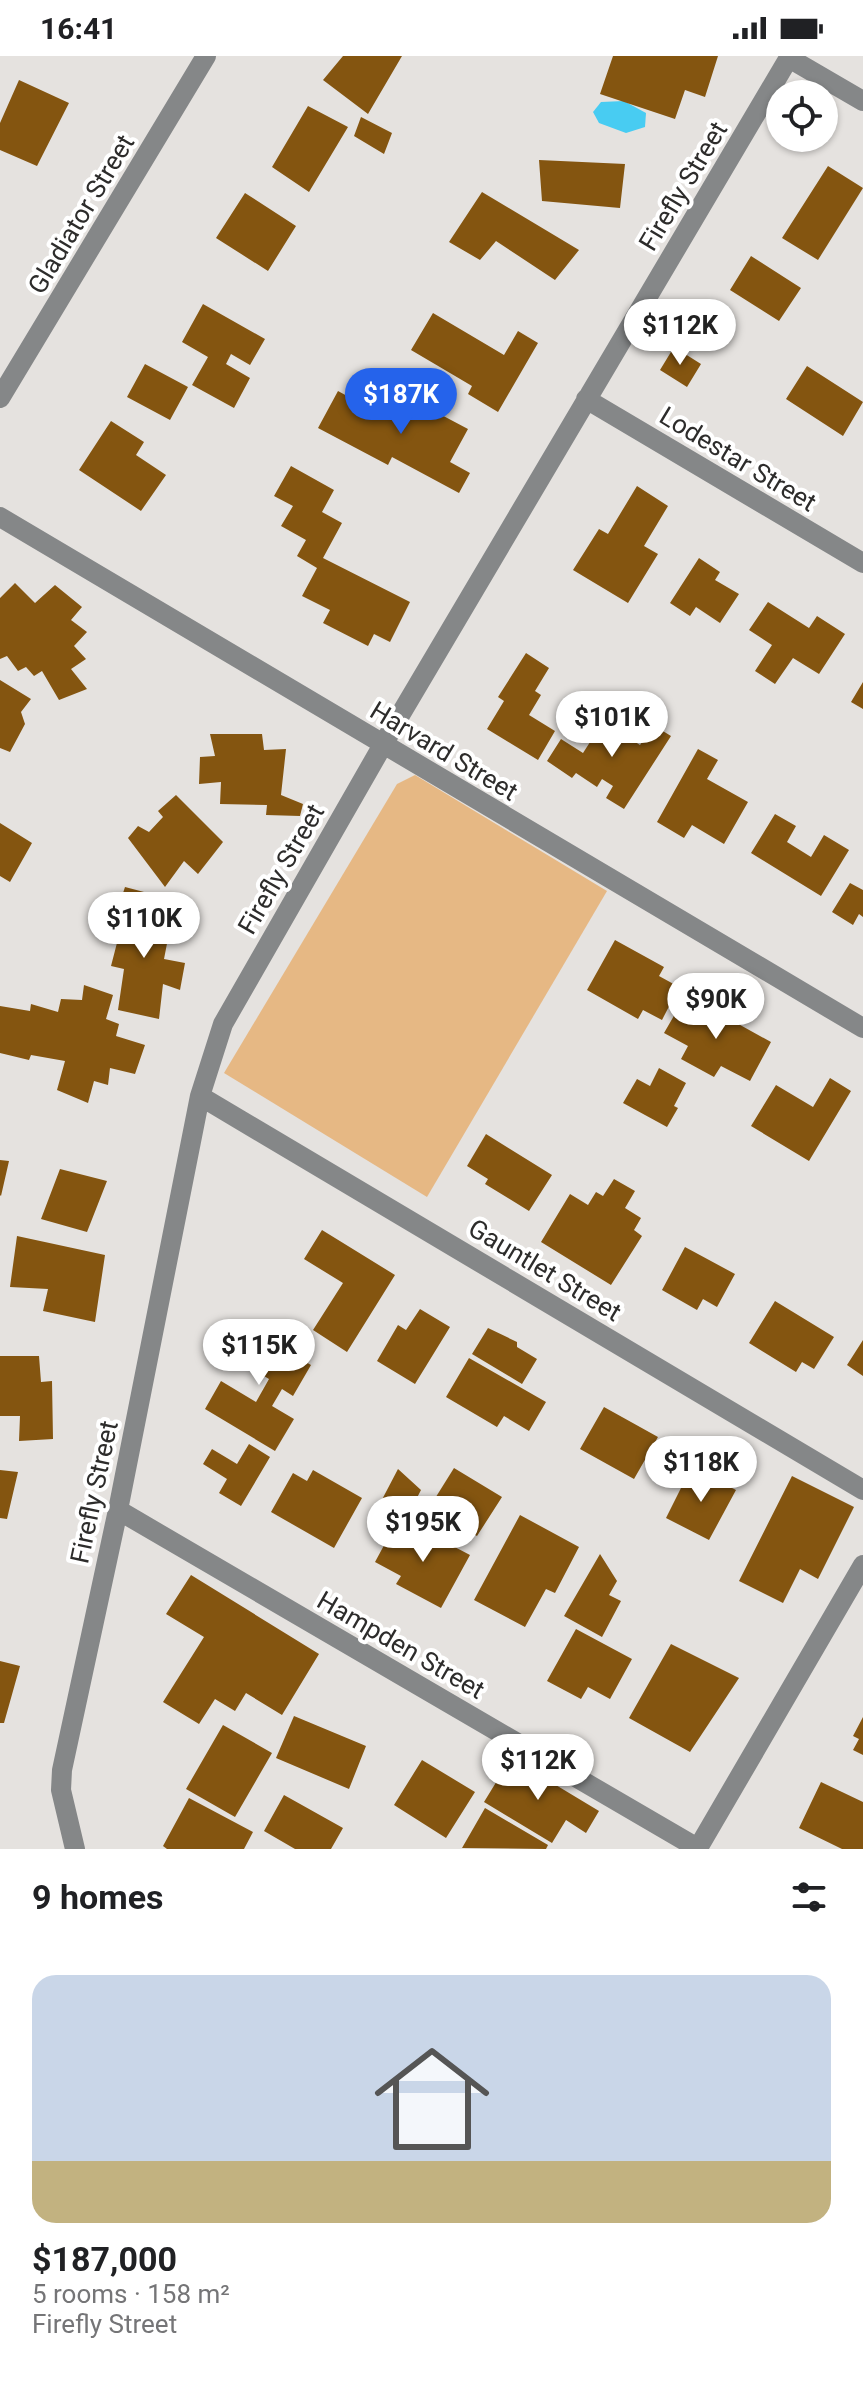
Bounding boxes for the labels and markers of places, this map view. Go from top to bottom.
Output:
pin: $112K [624,299,736,367]
pin: $187K [345,368,457,436]
pin: $101K [556,691,668,759]
pin: $110K [88,892,200,960]
pin: $90K [669,973,763,1041]
pin: $115K [203,1319,315,1387]
pin: $118K [645,1436,757,1504]
pin: $195K [367,1496,479,1564]
pin: $112K [482,1734,594,1802]

